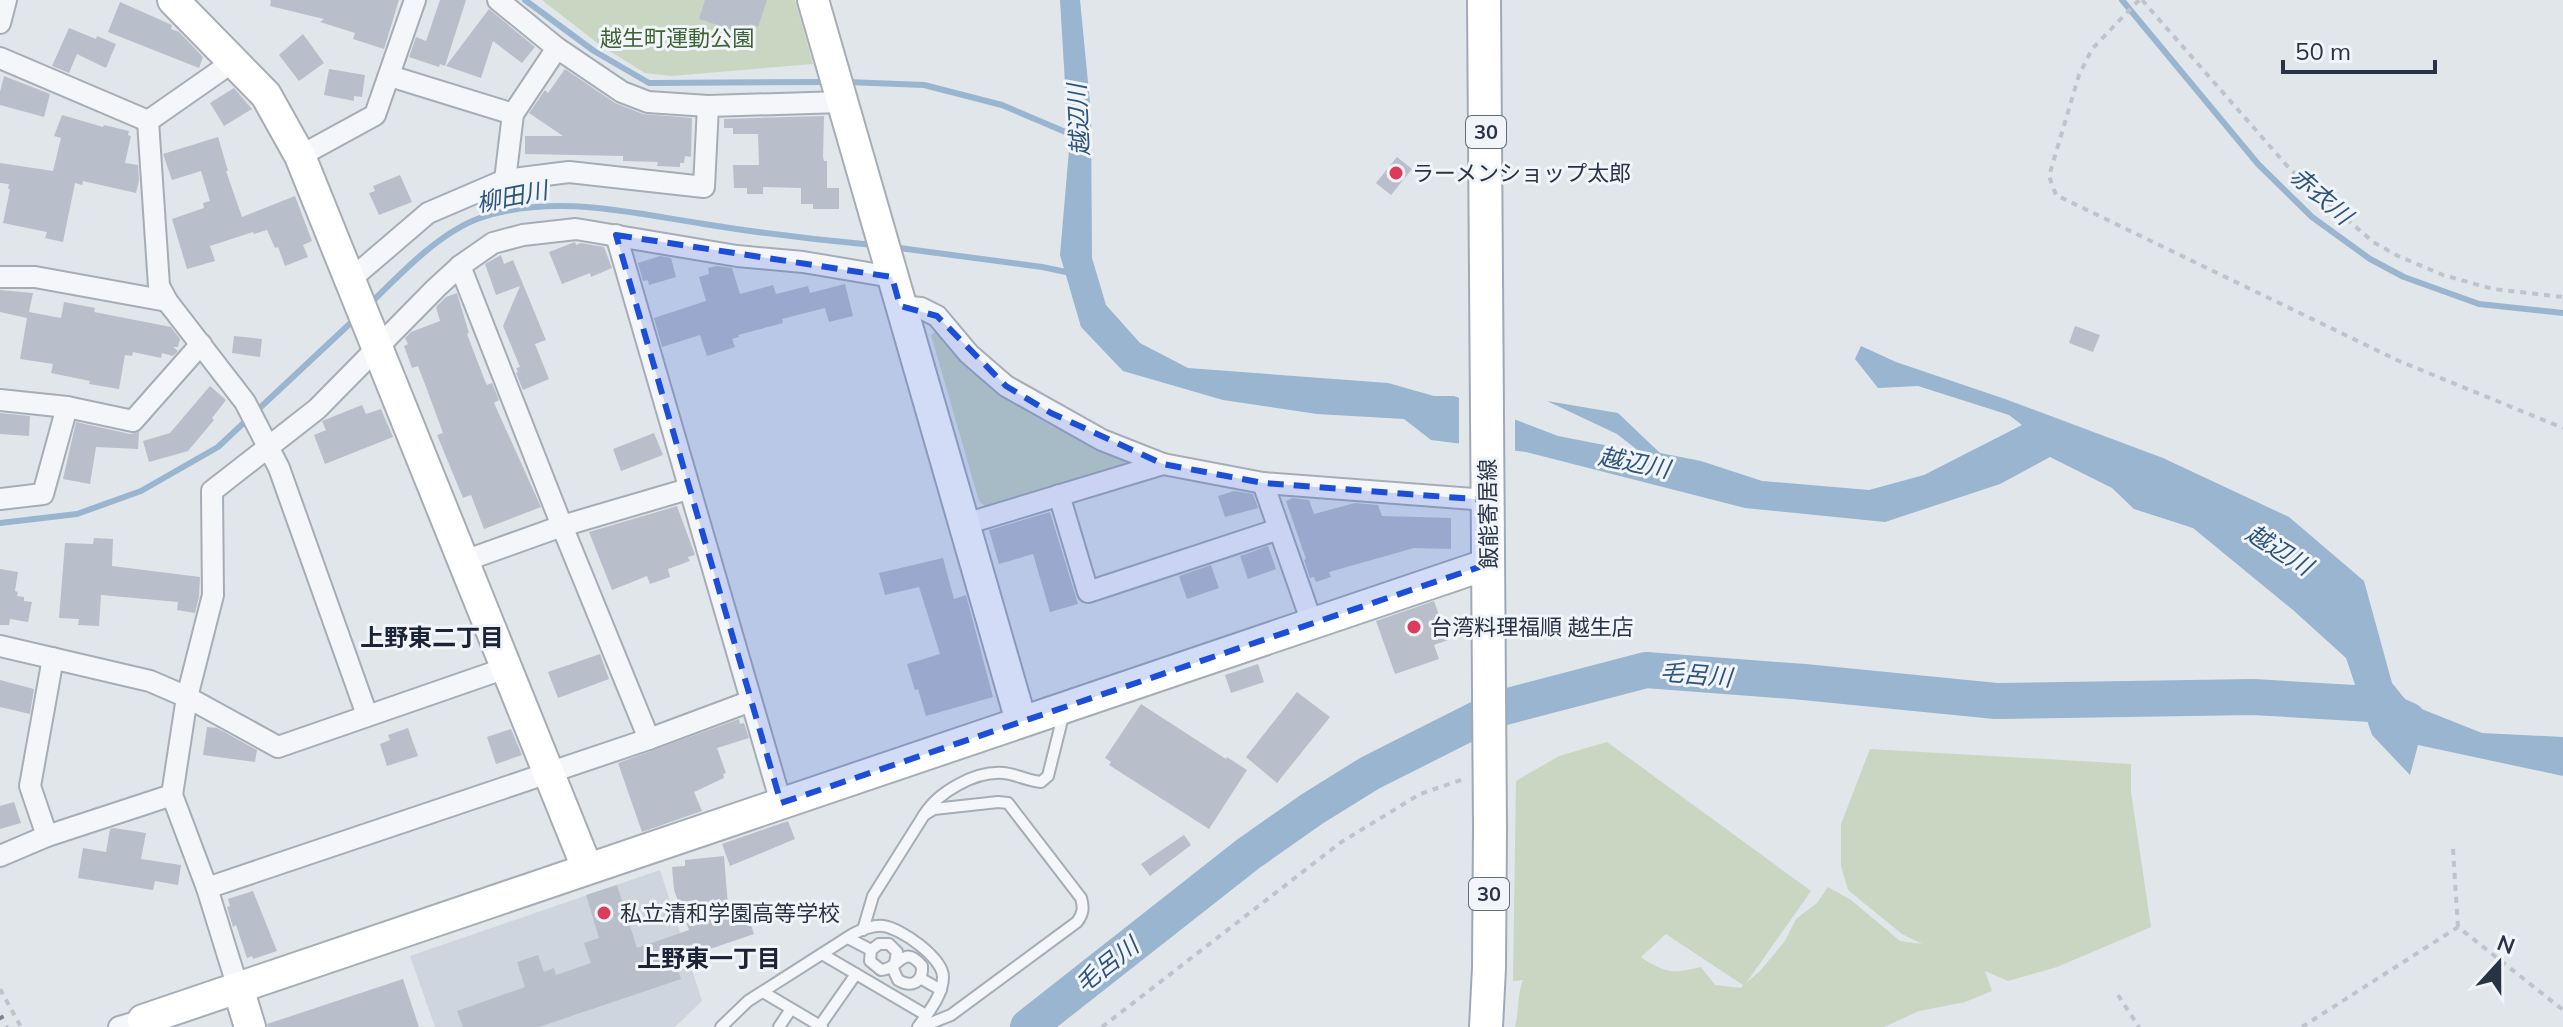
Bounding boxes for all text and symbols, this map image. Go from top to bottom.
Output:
park label: 越生町運動公園 [600,24,754,52]
scale bar [2283,24,2435,74]
text: 50 m [2295,36,2351,66]
water label: 越辺川 [1061,80,1095,157]
road number: 30 [1466,116,1506,148]
place label: ラーメンショップ太郎 [1412,159,1631,187]
water label: 赤衣川 [2285,160,2361,232]
marker: ラーメンショップ太郎 [1387,164,1405,182]
water label: 柳田川 [474,174,553,218]
water label: 越辺川 [1596,440,1675,484]
street label: 飯能寄居線 [1473,459,1503,569]
water label: 越辺川 [2241,517,2321,583]
place label: 台湾料理福順 越生店 [1430,613,1634,641]
marker: 台湾料理福順 越生店 [1405,618,1423,636]
district label: 上野東二丁目 [360,622,504,652]
water label: 毛呂川 [1659,656,1736,692]
road number: 30 [1469,878,1509,910]
place label: 私立清和学園高等学校 [620,899,840,927]
marker: 私立清和学園高等学校 [595,904,613,922]
north arrow [2459,923,2539,1003]
water label: 毛呂川 [1069,928,1146,998]
text: N [2493,928,2519,960]
district label: 上野東一丁目 [637,943,781,973]

